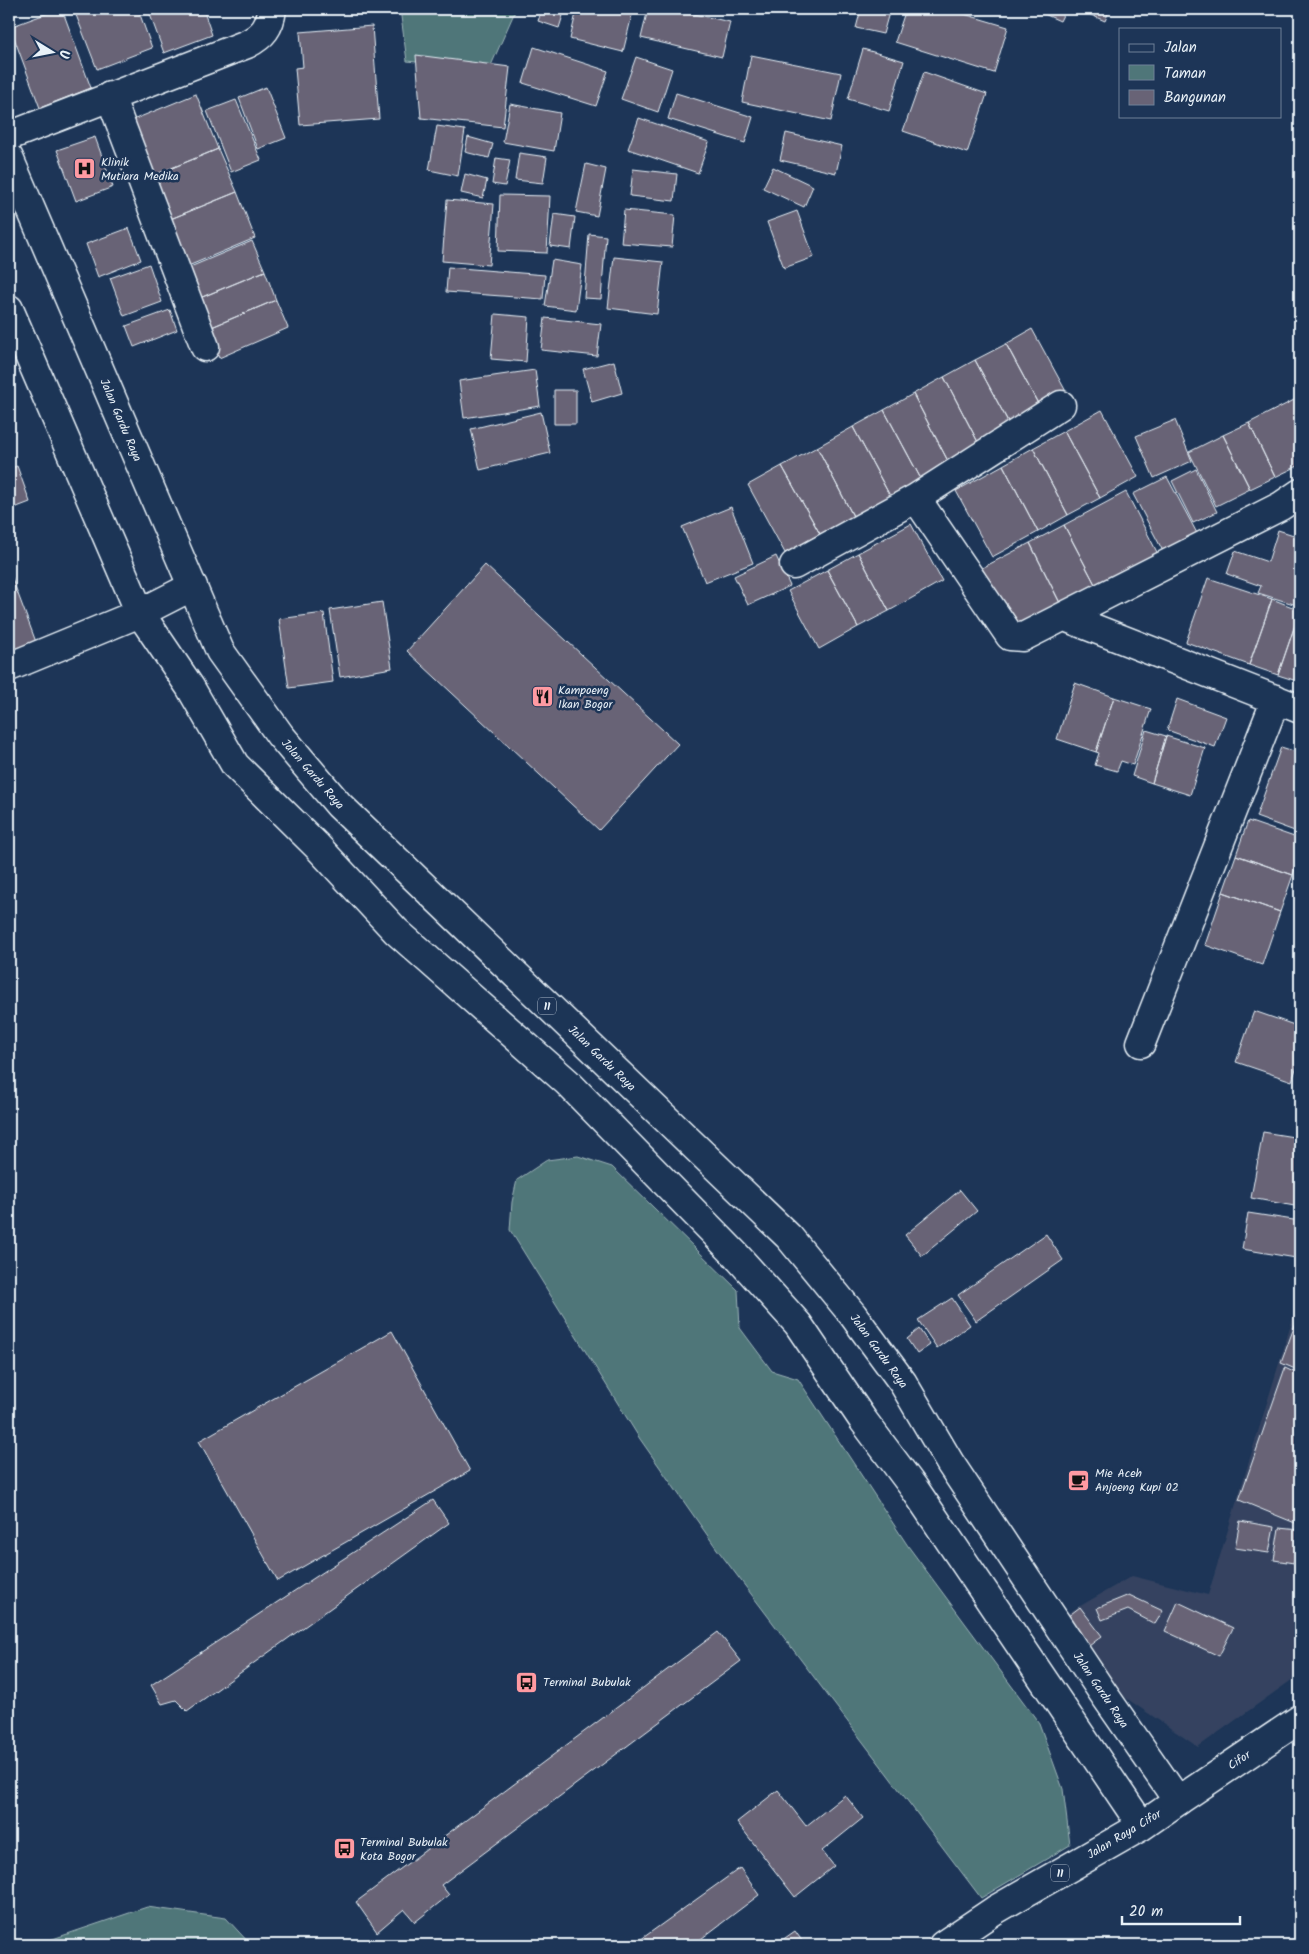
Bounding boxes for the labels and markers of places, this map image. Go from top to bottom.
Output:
place label: Klinik Mutiara Medika [101,153,179,186]
hospital icon: Klinik Mutiara Medika [73,157,97,181]
place label: Kampoeng Ikan Bogor [558,681,613,714]
restaurant icon: Kampoeng Ikan Bogor [530,685,554,709]
place label: Mie Aceh Anjoeng Kupi 02 [1095,1464,1179,1497]
cafe icon: Mie Aceh Anjoeng Kupi 02 [1067,1468,1091,1492]
bus stop icon: Terminal Bubulak [515,1670,539,1694]
place label: Terminal Bubulak [543,1673,631,1692]
place label: Terminal Bubulak Kota Bogor [360,1833,448,1866]
bus stop icon: Terminal Bubulak Kota Bogor [332,1837,356,1861]

